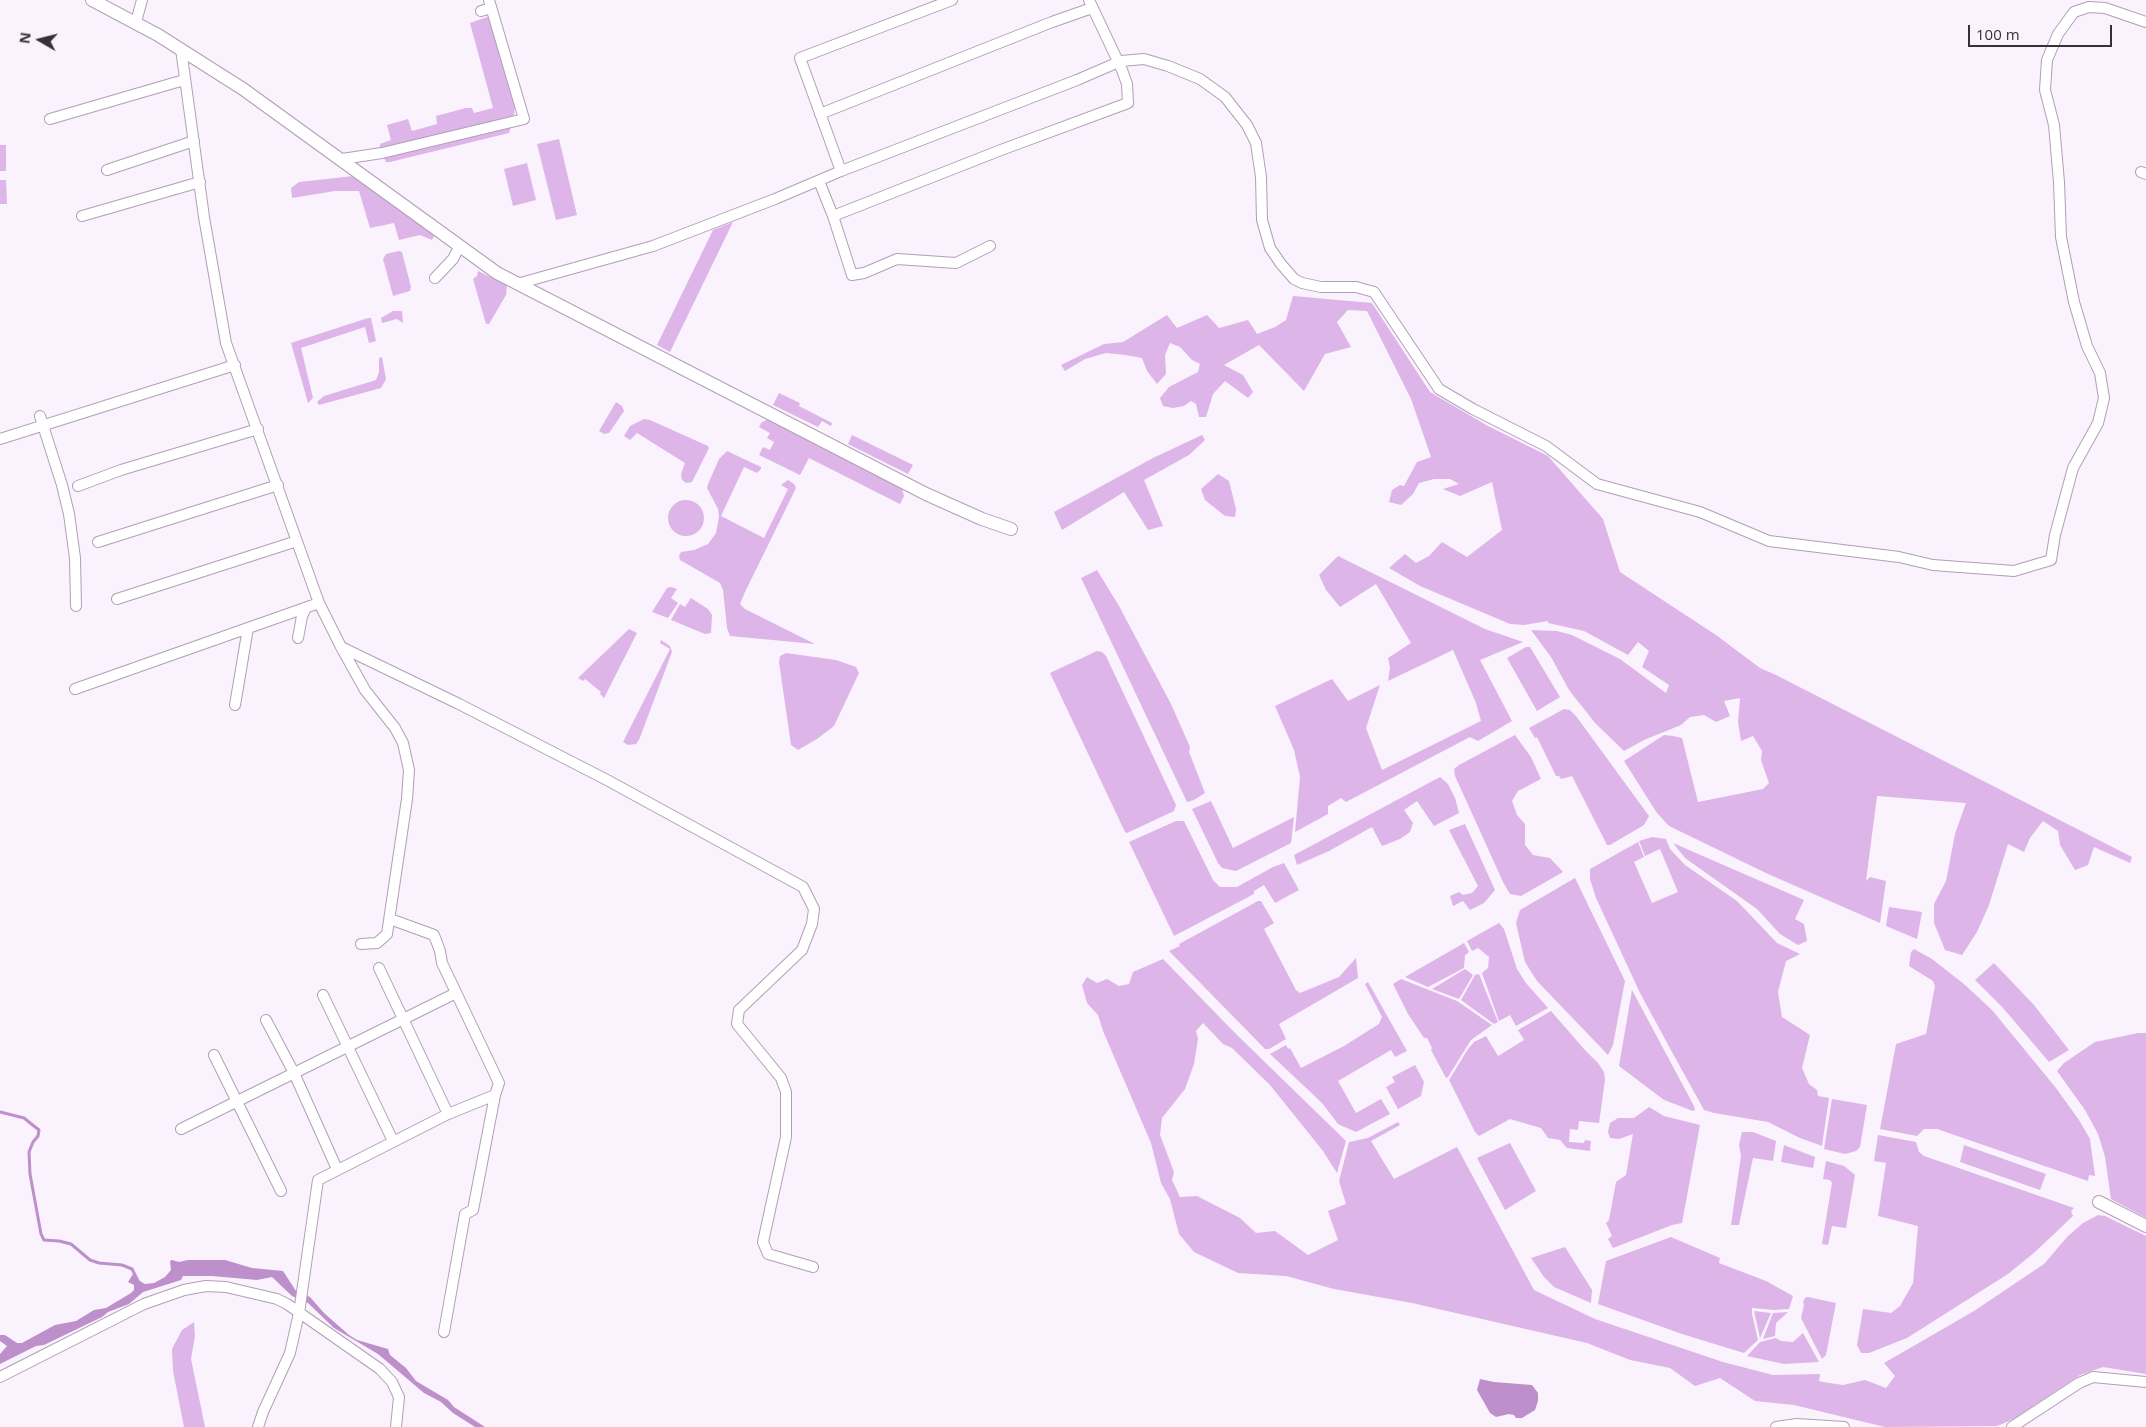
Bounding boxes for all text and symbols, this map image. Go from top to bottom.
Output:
north arrow [15,15,65,65]
scale bar [1971,15,2115,47]
text: 100 m [1976,24,2020,44]
text: N [14,31,35,45]

